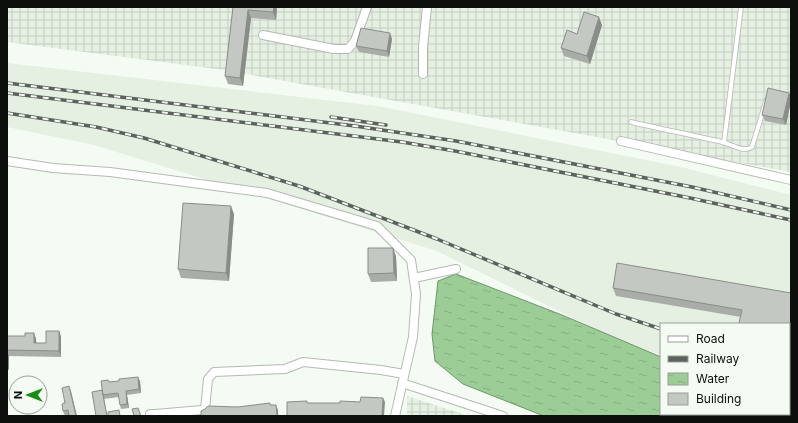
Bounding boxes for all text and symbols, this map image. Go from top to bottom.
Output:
legend [660,323,790,415]
text: Road [696,331,725,346]
text: Railway [696,351,740,366]
text: Water [696,371,730,386]
north arrow [8,375,48,415]
text: N [11,391,25,399]
text: Building [696,391,741,406]

